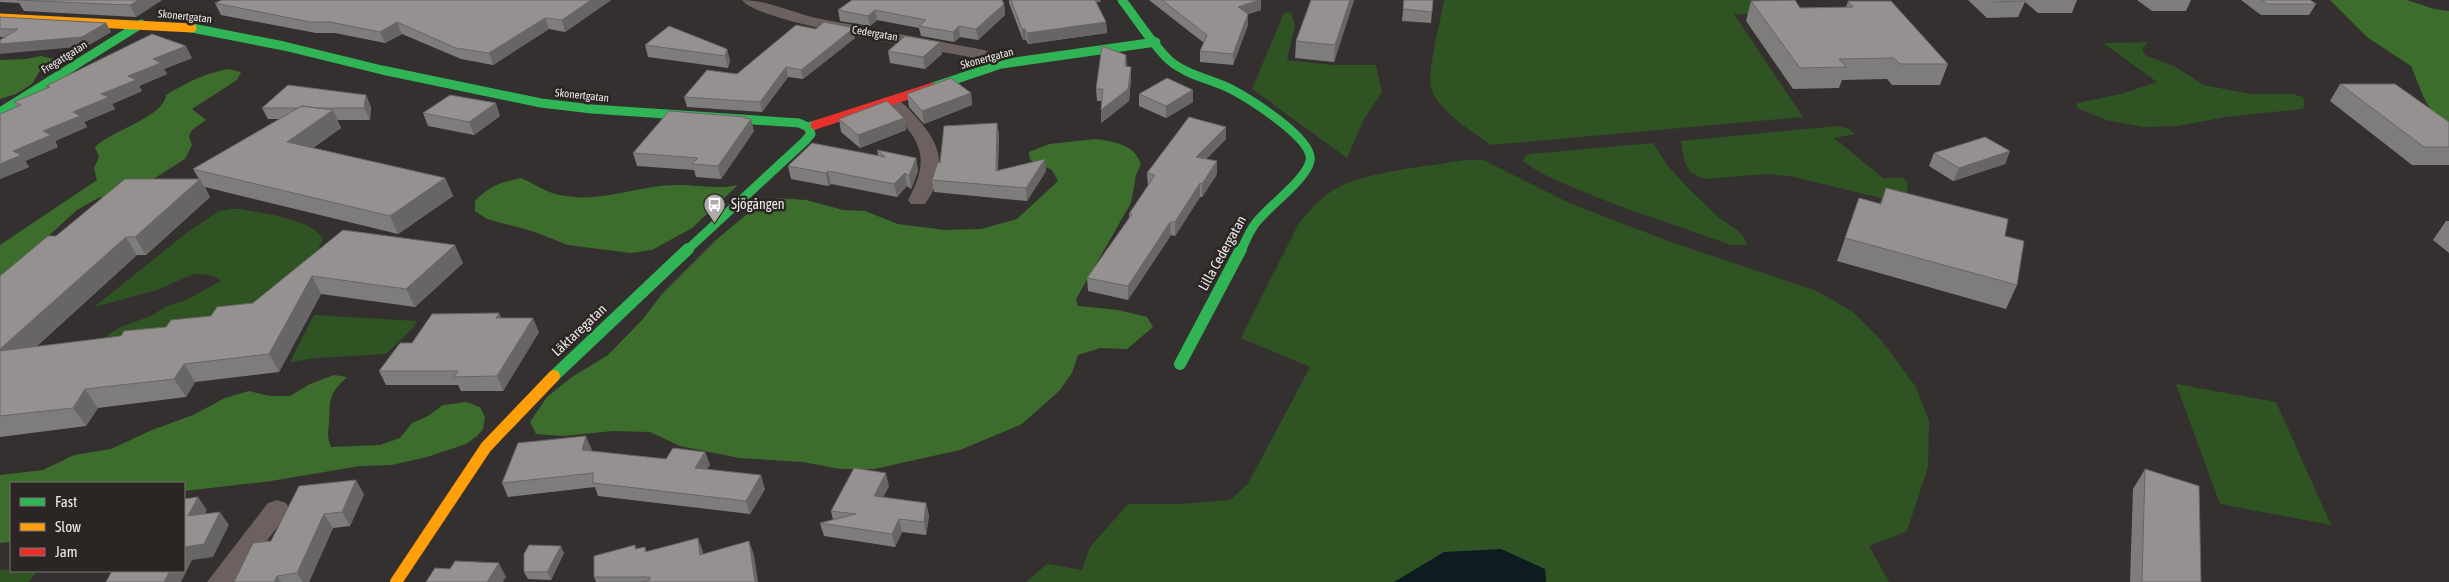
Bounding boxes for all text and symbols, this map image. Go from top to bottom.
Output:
street label: Skonertgatan [157,7,213,25]
street label: Cedergatan [851,23,899,43]
street label: Fregattgatan [39,38,89,76]
street label: Skonertgatan [959,45,1015,71]
street label: Skonertgatan [554,86,610,104]
bus stop icon: Sjögången [703,192,727,223]
place label: Sjögången [731,196,785,212]
street label: Lilla Cedergatan [1195,213,1249,293]
street label: Läktaregatan [548,301,610,359]
legend [10,482,185,572]
text: Fast [55,493,77,510]
text: Slow [55,518,81,535]
text: Jam [55,543,78,560]

